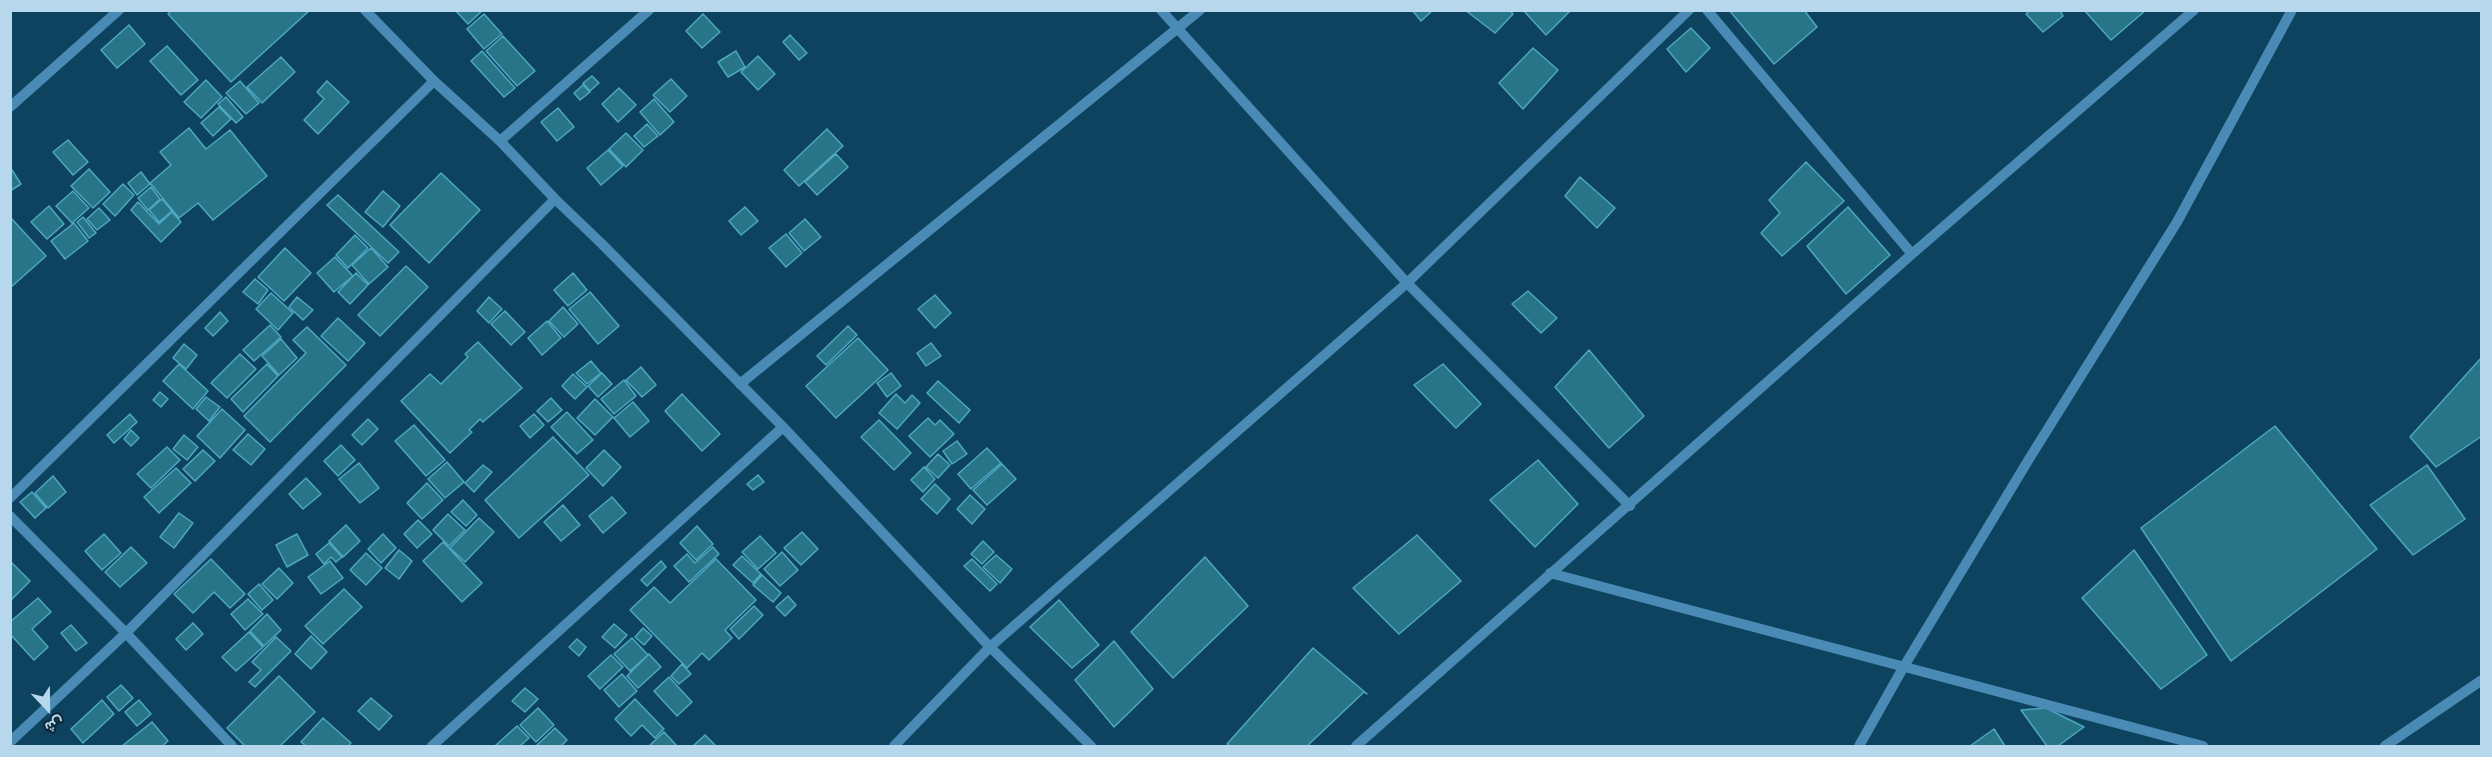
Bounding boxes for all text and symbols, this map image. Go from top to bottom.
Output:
north arrow [18,679,78,739]
text: ش [42,712,68,739]

